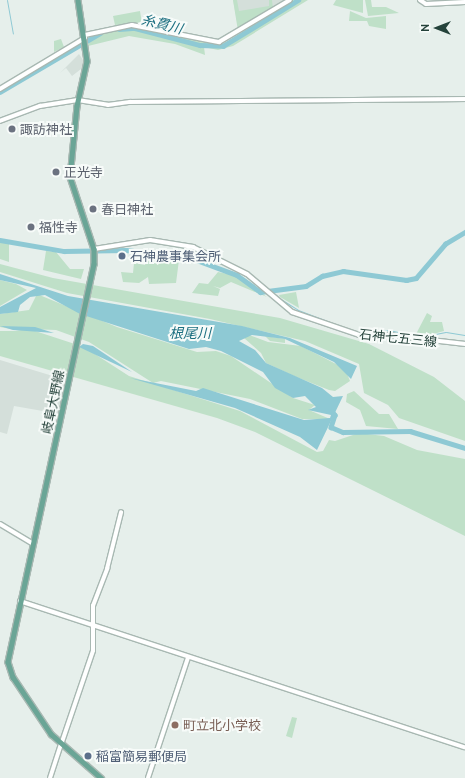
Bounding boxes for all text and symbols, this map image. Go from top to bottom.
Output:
north arrow [417,8,457,48]
water label: 糸貫川 [140,11,184,37]
text: N [419,24,431,32]
place label: 諏訪神社 [20,121,72,137]
marker: 諏訪神社 [7,124,17,134]
place label: 正光寺 [64,164,103,180]
marker: 正光寺 [51,167,61,177]
place label: 春日神社 [101,201,153,217]
marker: 春日神社 [88,204,98,214]
place label: 福性寺 [39,219,78,235]
marker: 福性寺 [26,222,36,232]
place label: 石神農事集会所 [130,248,221,264]
marker: 石神農事集会所 [117,251,127,261]
water label: 根尾川 [169,325,211,341]
street label: 石神七五三線 [358,326,438,350]
street label: 岐阜大野線 [39,369,67,435]
place label: 町立北小学校 [183,717,261,733]
marker: 町立北小学校 [170,720,180,730]
place label: 稲富簡易郵便局 [96,748,187,764]
marker: 稲富簡易郵便局 [83,751,93,761]

